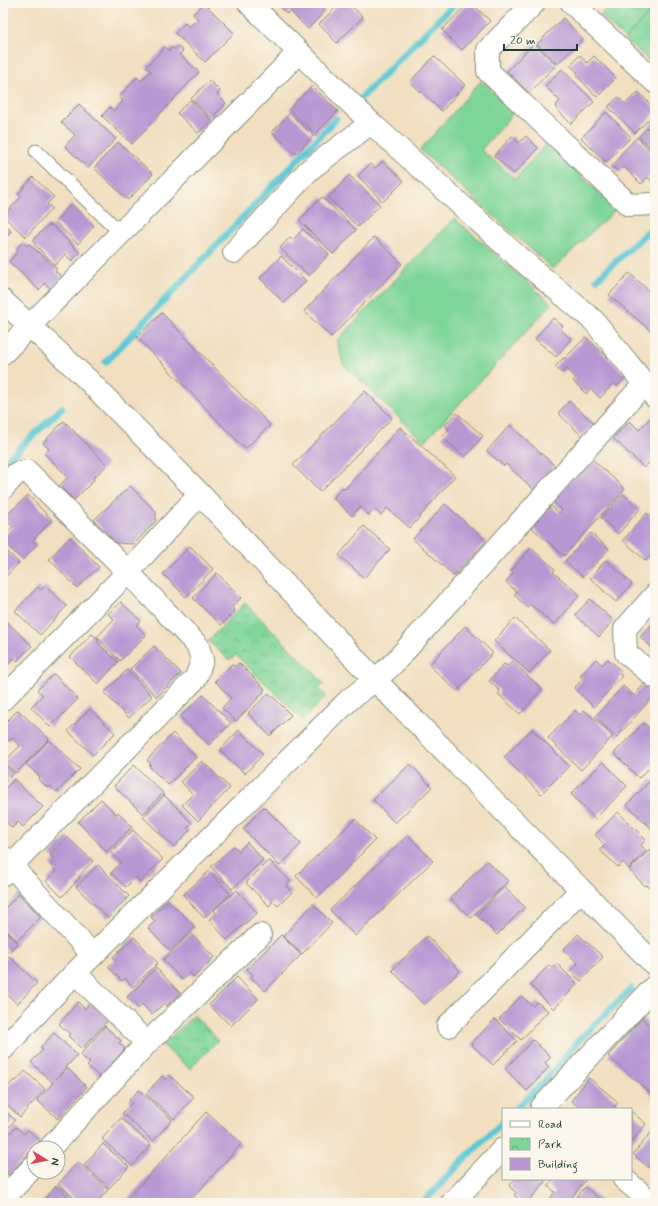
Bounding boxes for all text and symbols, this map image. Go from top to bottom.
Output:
scale bar [504,26,577,52]
text: 20 m [510,33,536,49]
legend [502,1108,632,1180]
text: Road [538,1117,562,1133]
text: Park [538,1137,562,1153]
north arrow [26,1140,66,1180]
text: N [47,1157,62,1166]
text: Building [538,1157,578,1174]

